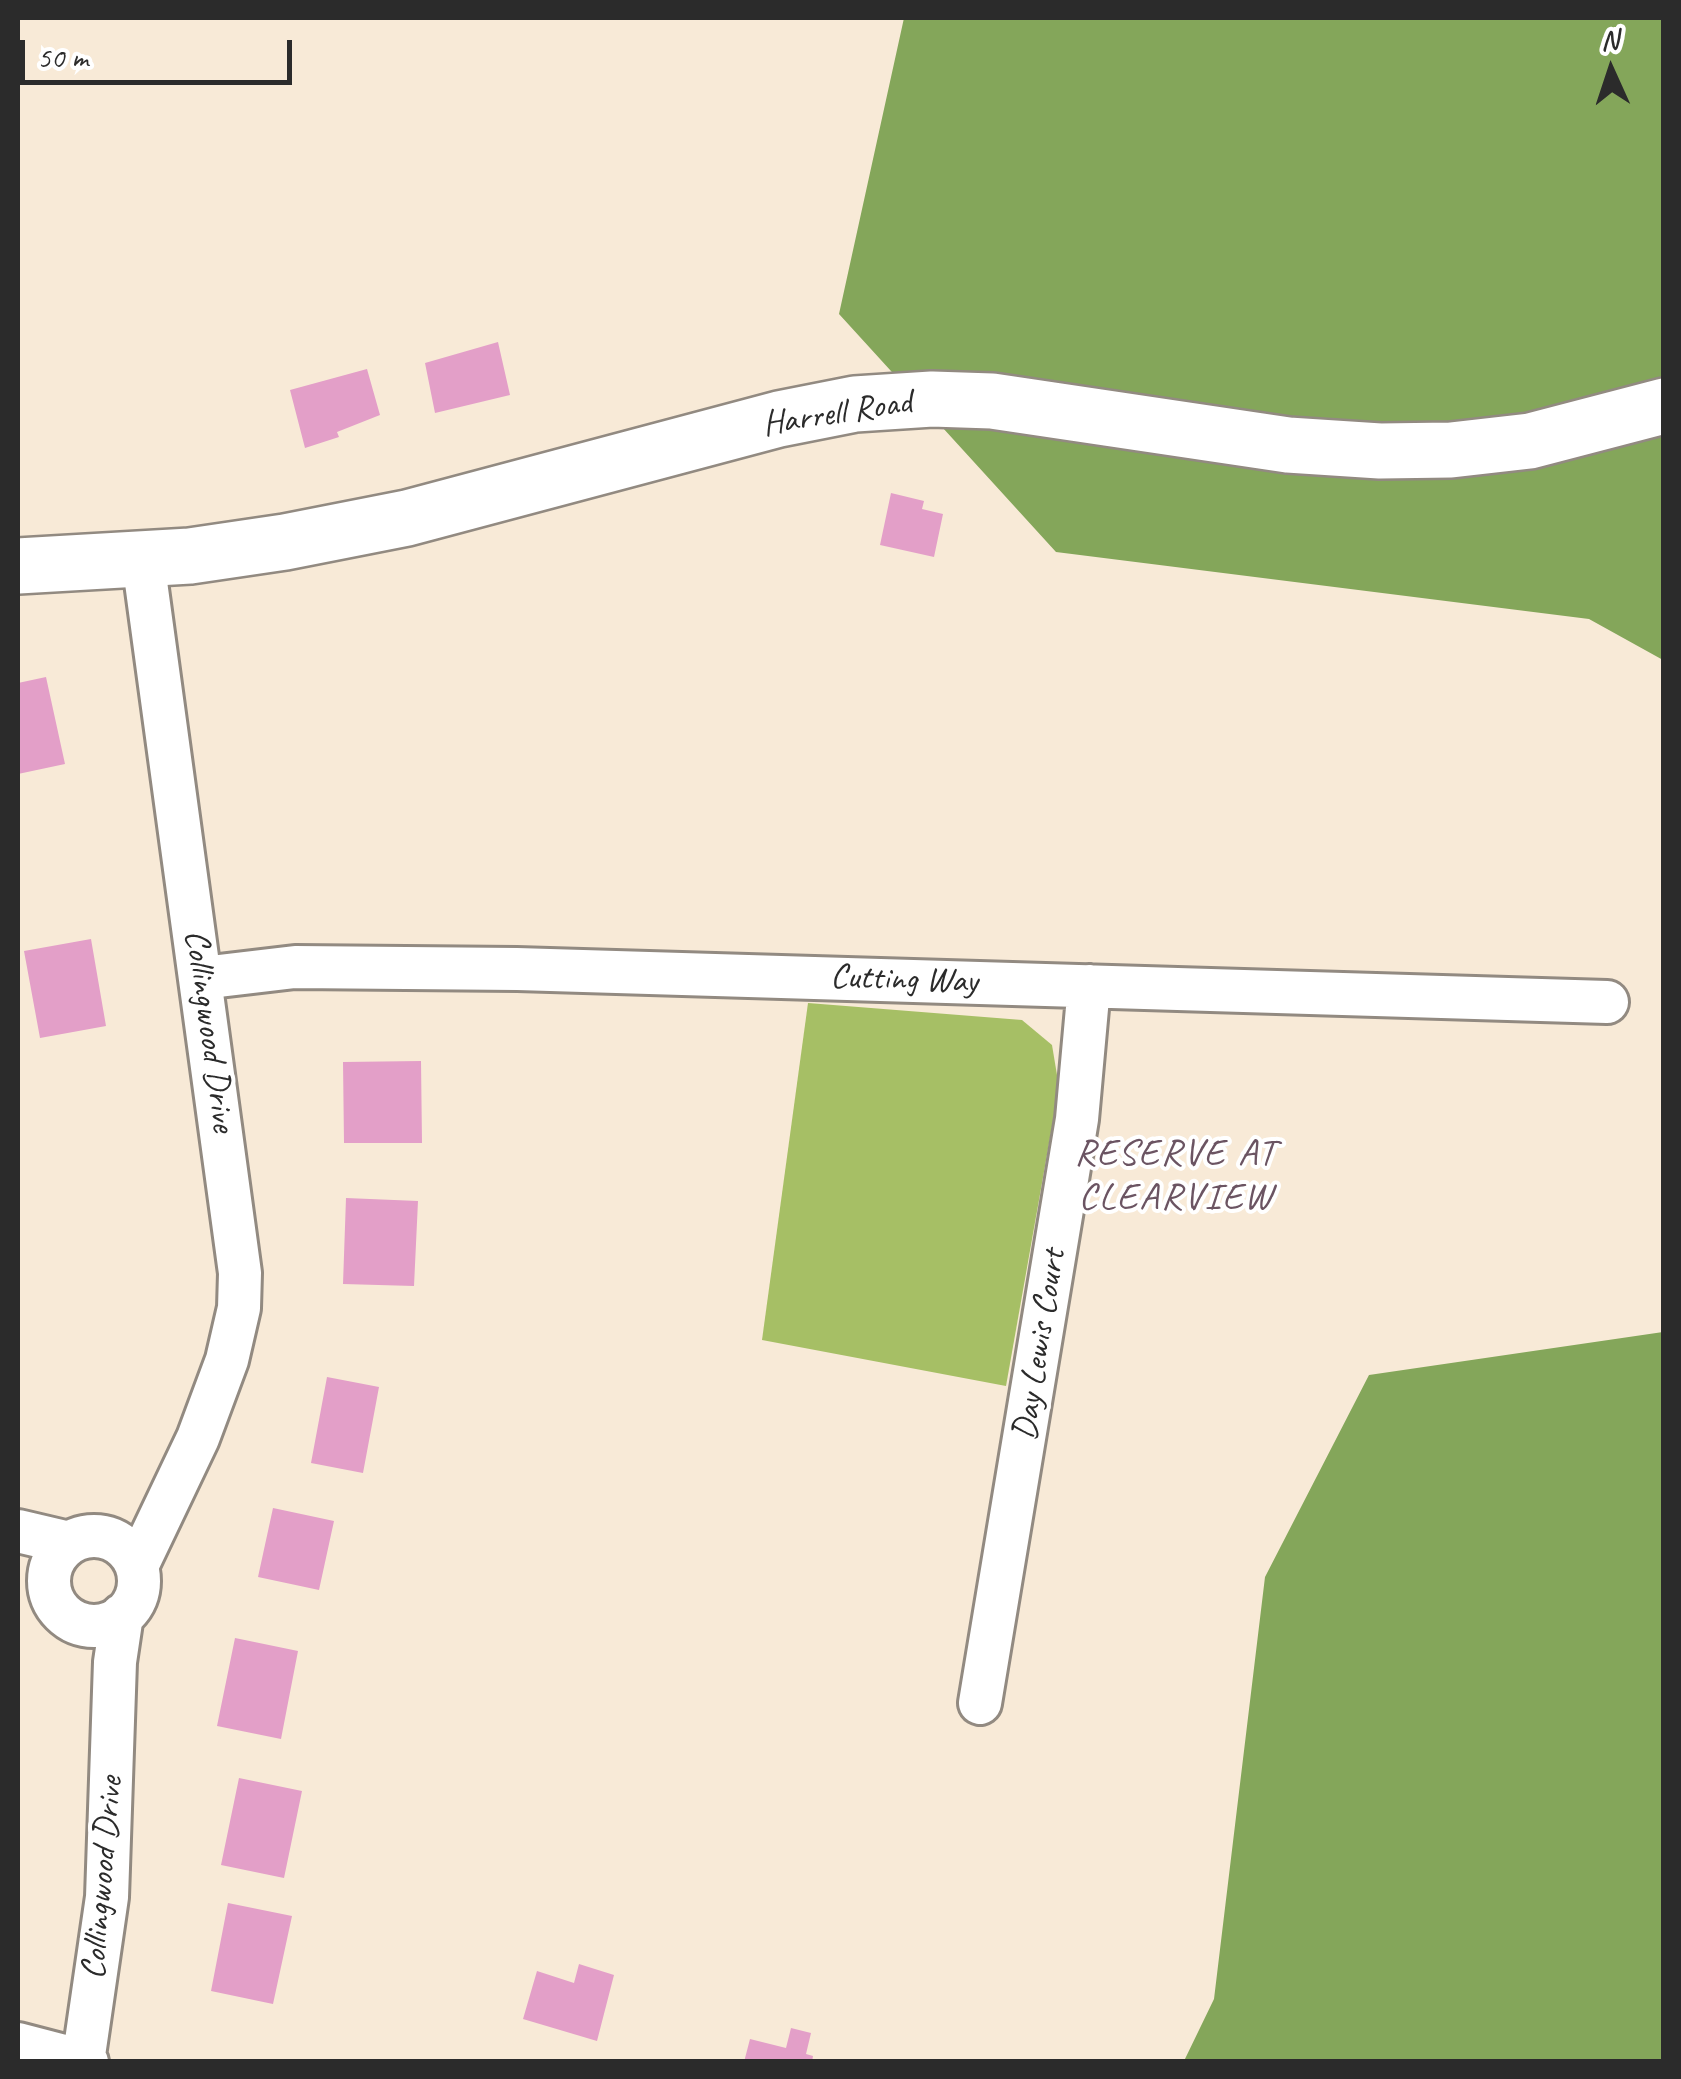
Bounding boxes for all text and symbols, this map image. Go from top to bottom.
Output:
scale bar [25,20,298,82]
north arrow [1561,20,1661,120]
text: N [1600,22,1619,57]
text: 50 m [37,38,88,76]
street label: Harrell Road [759,381,915,447]
street label: Collingwood Drive [174,927,244,1135]
street label: Cutting Way [830,956,978,1004]
district label: RESERVE AT CLEARVIEW [1075,1131,1277,1220]
street label: Day Lewis Court [1004,1247,1076,1443]
street label: Collingwood Drive [73,1775,133,1981]

